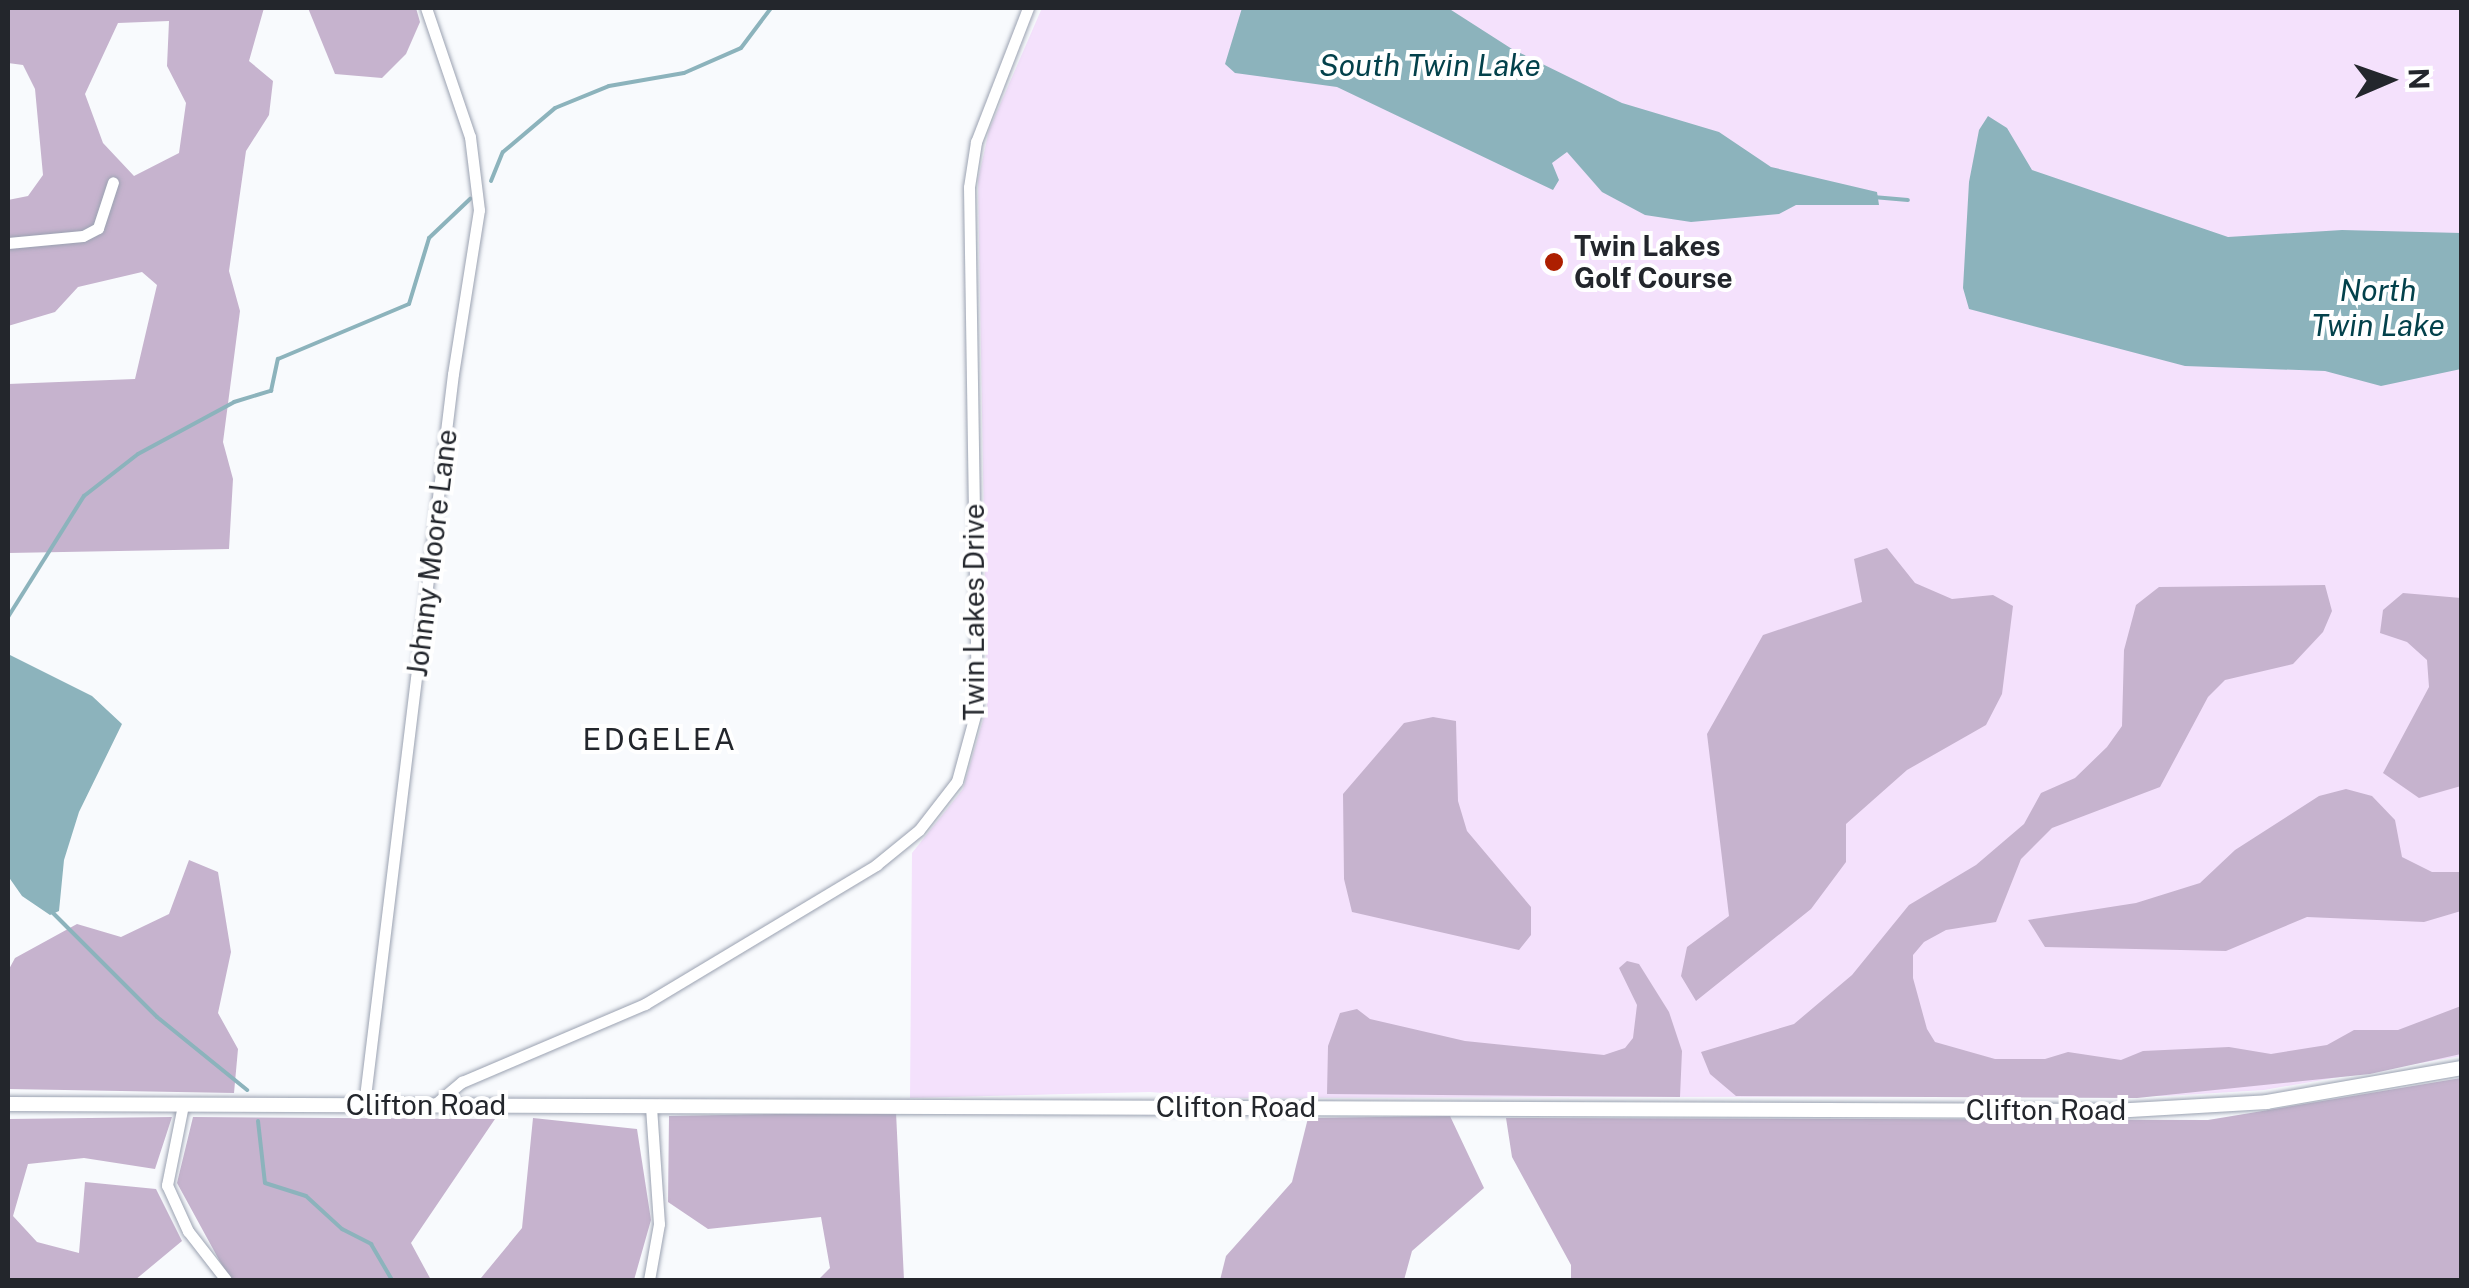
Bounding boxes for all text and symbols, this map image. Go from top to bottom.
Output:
north arrow [2339,30,2439,130]
water label: South Twin Lake [1319,47,1541,83]
text: N [2403,67,2436,90]
place label: Twin Lakes Golf Course [1574,229,1733,295]
marker: Twin Lakes Golf Course [1543,251,1565,273]
water label: North Twin Lake [2311,272,2445,342]
street label: Johnny Moore Lane [400,427,464,679]
street label: Twin Lakes Drive [957,503,991,721]
district label: EDGELEA [583,721,737,757]
street label: Clifton Road [346,1088,506,1122]
street label: Clifton Road [1156,1090,1316,1124]
street label: Clifton Road [1966,1093,2126,1127]

